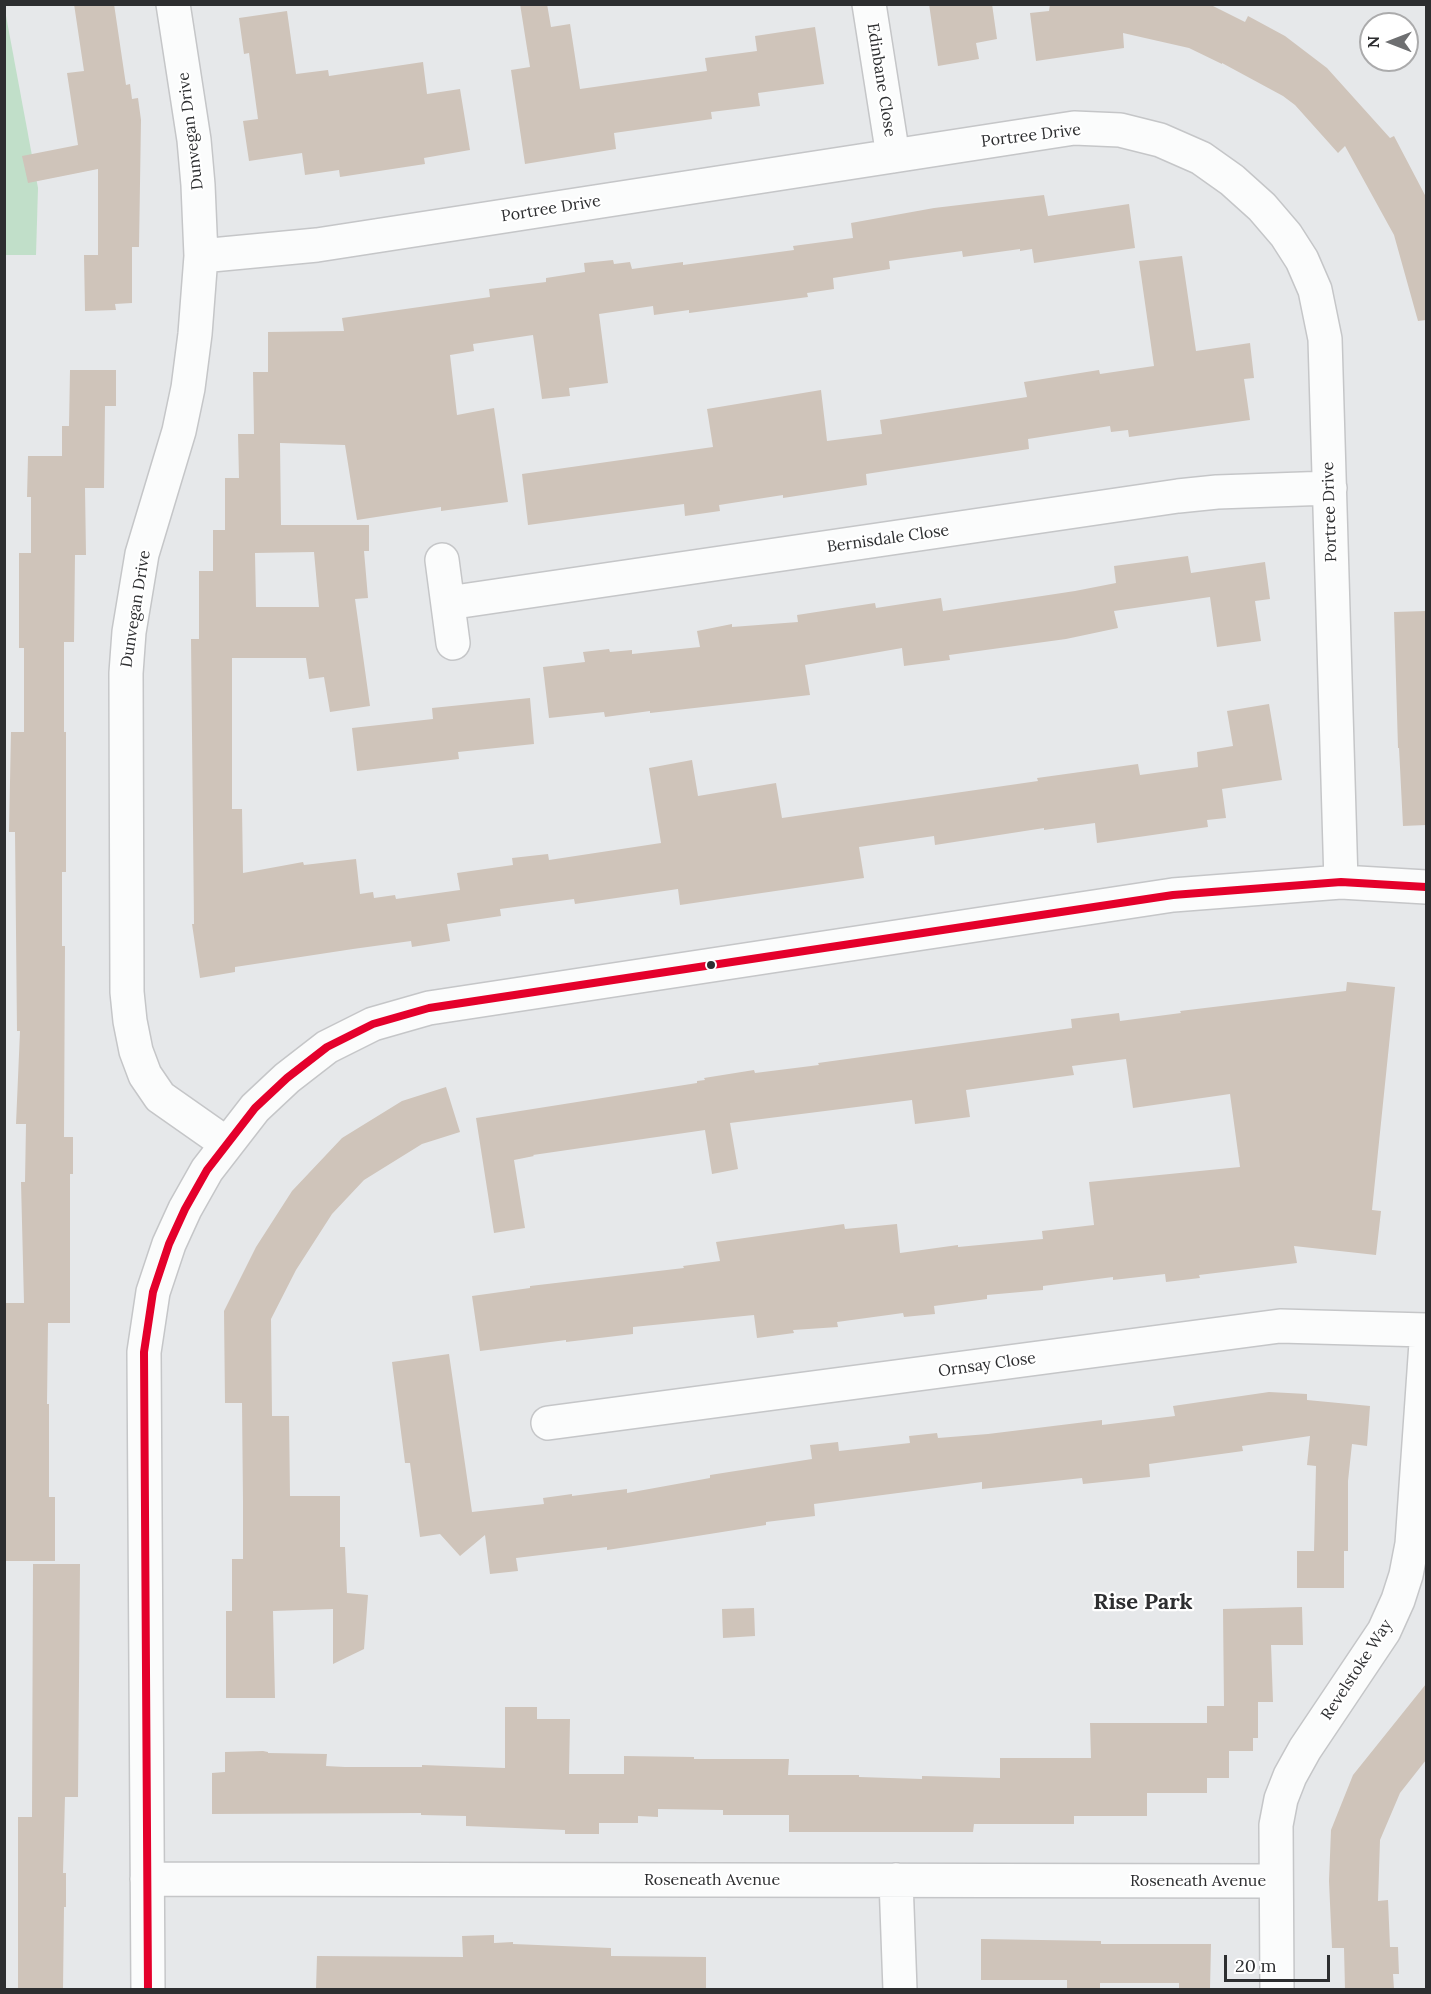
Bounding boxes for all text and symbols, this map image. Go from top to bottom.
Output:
north arrow [1359,12,1419,72]
street label: Edinbane Close [863,22,899,138]
text: N [1363,36,1383,48]
street label: Dunvegan Drive [174,71,208,191]
street label: Portree Drive [980,120,1082,152]
street label: Portree Drive [500,192,602,226]
street label: Portree Drive [1319,461,1341,563]
street label: Bernisdale Close [826,521,950,557]
street label: Dunvegan Drive [117,549,155,669]
unlabelled marker [705,959,717,971]
street label: Ornsay Close [937,1349,1037,1381]
district label: Rise Park [1093,1590,1193,1616]
street label: Revelstoke Way [1317,1616,1397,1724]
street label: Roseneath Avenue [644,1870,780,1890]
street label: Roseneath Avenue [1130,1871,1266,1891]
scale bar [1227,1943,1334,1981]
text: 20 m [1235,1954,1277,1977]

